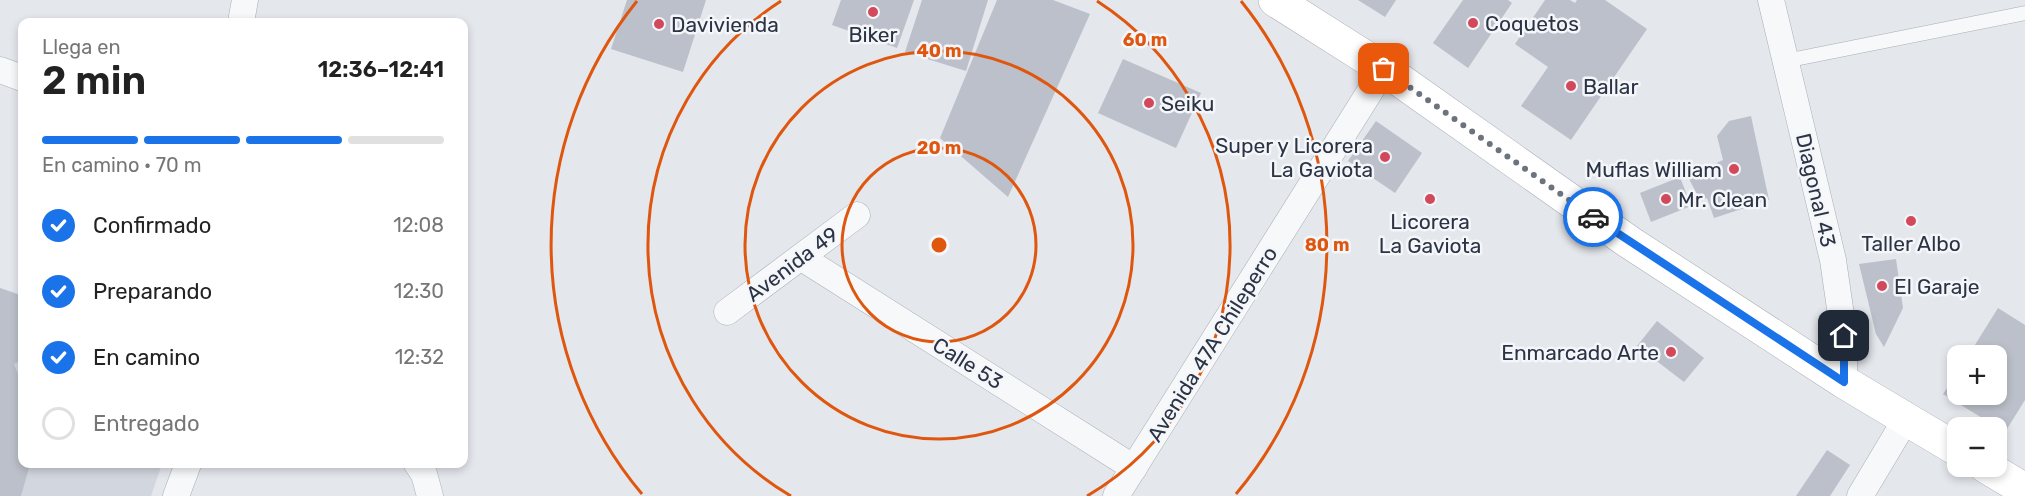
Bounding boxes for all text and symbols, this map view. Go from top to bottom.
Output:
marker: Biker [866,5,880,19]
place label: Coquetos [1485,11,1579,36]
place label: Davivienda [671,12,779,37]
marker: Coquetos [1466,16,1480,30]
marker: Davivienda [652,17,666,31]
place label: Biker [848,22,898,47]
text: 60 m [1123,29,1167,51]
text: Llega en [42,35,121,59]
text: 40 m [917,40,961,62]
pin [1358,43,1409,94]
icon: bag [1367,52,1400,85]
text: 12:36–12:41 [318,56,444,83]
text: 2 min [42,58,146,104]
place label: Ballar [1583,74,1638,99]
marker: Ballar [1564,79,1578,93]
place label: Seiku [1161,91,1214,116]
marker: Seiku [1142,96,1156,110]
street label: Diagonal 43 [1791,131,1841,249]
place label: Super y Licorera La Gaviota [1215,133,1373,182]
text: 20 m [917,137,961,159]
marker: Super y Licorera La Gaviota [1378,150,1392,164]
text: En camino · 70 m [42,153,201,177]
place label: Muflas William [1586,157,1722,182]
marker: Muflas William [1727,162,1741,176]
courier [1563,187,1623,247]
place label: Mr. Clean [1678,187,1767,212]
marker: Licorera La Gaviota [1423,192,1437,206]
marker: Mr. Clean [1659,192,1673,206]
icon: car [1577,201,1610,234]
icon: check [42,209,75,242]
place label: Licorera La Gaviota [1379,209,1481,258]
text: Confirmado [93,212,211,239]
text: 12:08 [393,213,444,237]
marker: Taller Albo [1904,214,1918,228]
street label: Avenida 49 [741,221,843,307]
place label: Taller Albo [1861,231,1961,256]
text: 80 m [1305,234,1349,256]
centre of rings [929,235,949,255]
street label: Avenida 47A Chileperro [1142,242,1282,446]
place label: El Garaje [1894,274,1980,299]
icon: check [42,275,75,308]
text: Preparando [93,278,212,305]
text: 12:30 [394,279,444,303]
marker: El Garaje [1875,279,1889,293]
pin [1818,310,1869,361]
icon: home [1827,319,1860,352]
street label: Calle 53 [928,332,1008,394]
place label: Enmarcado Arte [1501,340,1659,365]
icon: check [42,341,75,374]
text: En camino [93,344,200,371]
text: 12:32 [395,345,444,369]
marker: Enmarcado Arte [1664,345,1678,359]
map controls [1947,345,2007,477]
button: + [1947,345,2007,405]
text: Entregado [93,410,200,437]
button: − [1947,417,2007,477]

